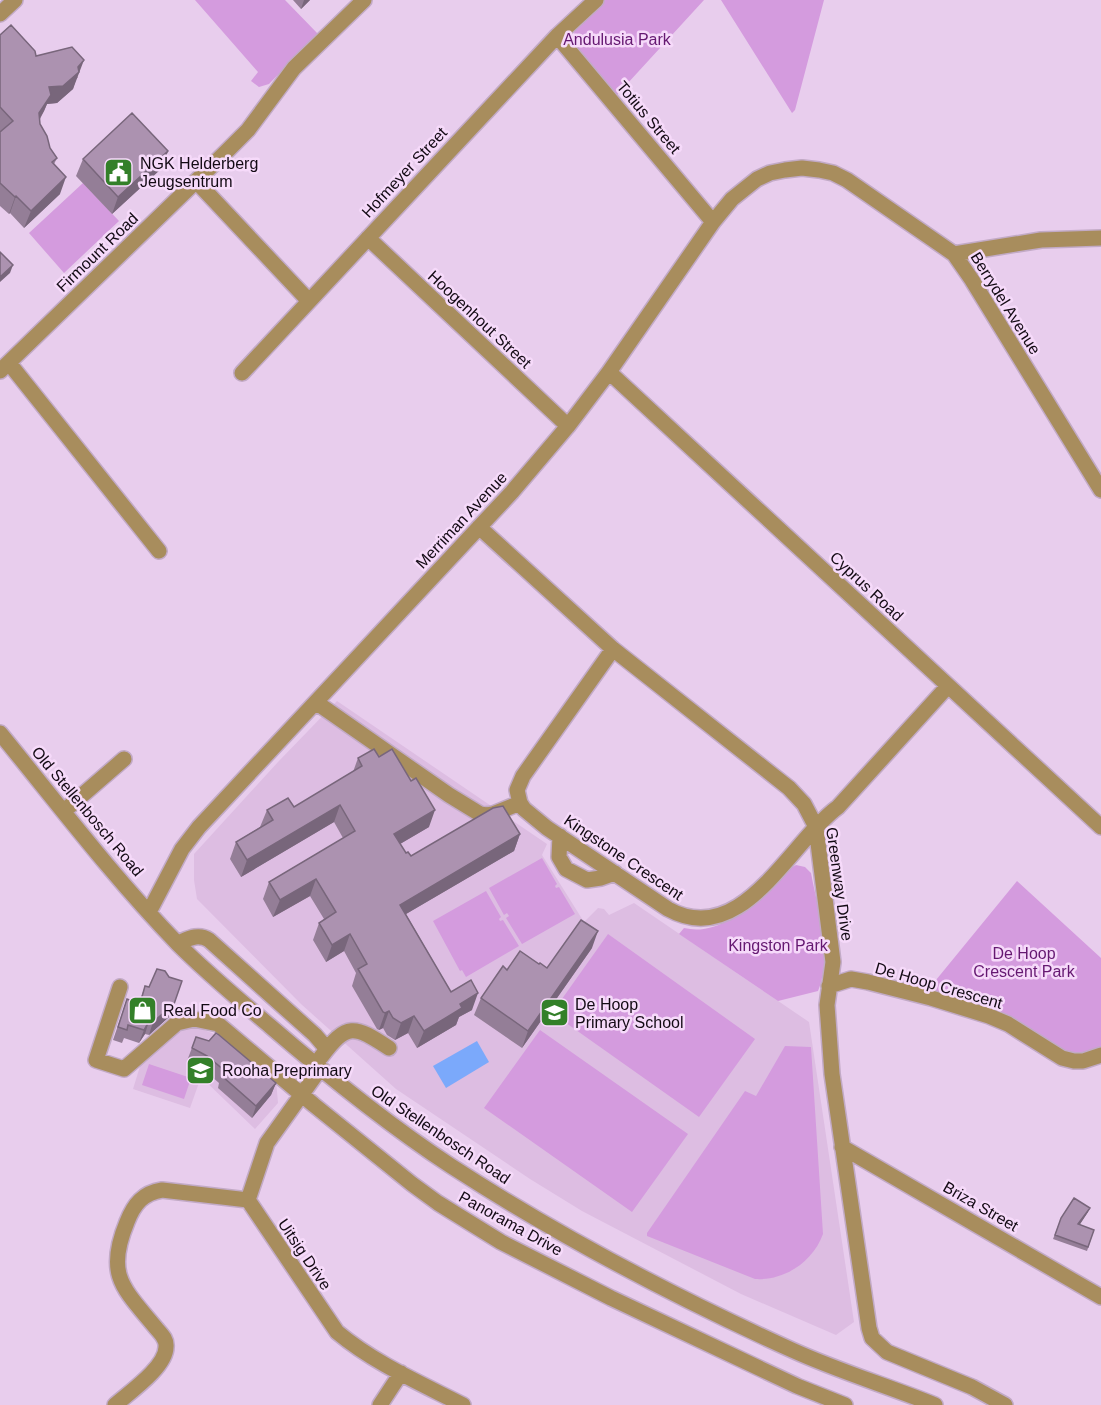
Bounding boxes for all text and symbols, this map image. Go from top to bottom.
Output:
park label: Andulusia Park [563,31,672,48]
street label: Totius Street [614,78,684,157]
street label: Hofmeyer Street [358,124,451,221]
place label: NGK Helderberg Jeugsentrum [140,155,258,190]
public building icon: NGK Helderberg Jeugsentrum [103,156,135,188]
street label: Firmount Road [53,209,141,295]
street label: Berrydel Avenue [967,249,1044,358]
street label: Hoogenhout Street [425,267,535,372]
street label: Merriman Avenue [412,469,510,572]
street label: Cyprus Road [827,548,907,624]
street label: Old Stellenbosch Road [29,743,147,879]
street label: Kingstone Crescent [561,811,687,904]
street label: Greenway Drive [823,826,856,942]
park label: Kingston Park [728,937,829,954]
park label: De Hoop Crescent Park [973,945,1076,980]
street label: De Hoop Crescent [873,959,1005,1012]
shop icon: Real Food Co [126,994,158,1026]
place label: De Hoop Primary School [575,996,683,1031]
school or university icon: De Hoop Primary School [538,997,570,1029]
place label: Real Food Co [163,1002,262,1019]
school or university icon: Rooha Preprimary [185,1054,217,1086]
place label: Rooha Preprimary [222,1062,352,1079]
street label: Old Stellenbosch Road [368,1082,513,1187]
street label: Briza Street [940,1178,1022,1235]
street label: Panorama Drive [456,1188,566,1259]
street label: Uitsig Drive [275,1216,335,1293]

